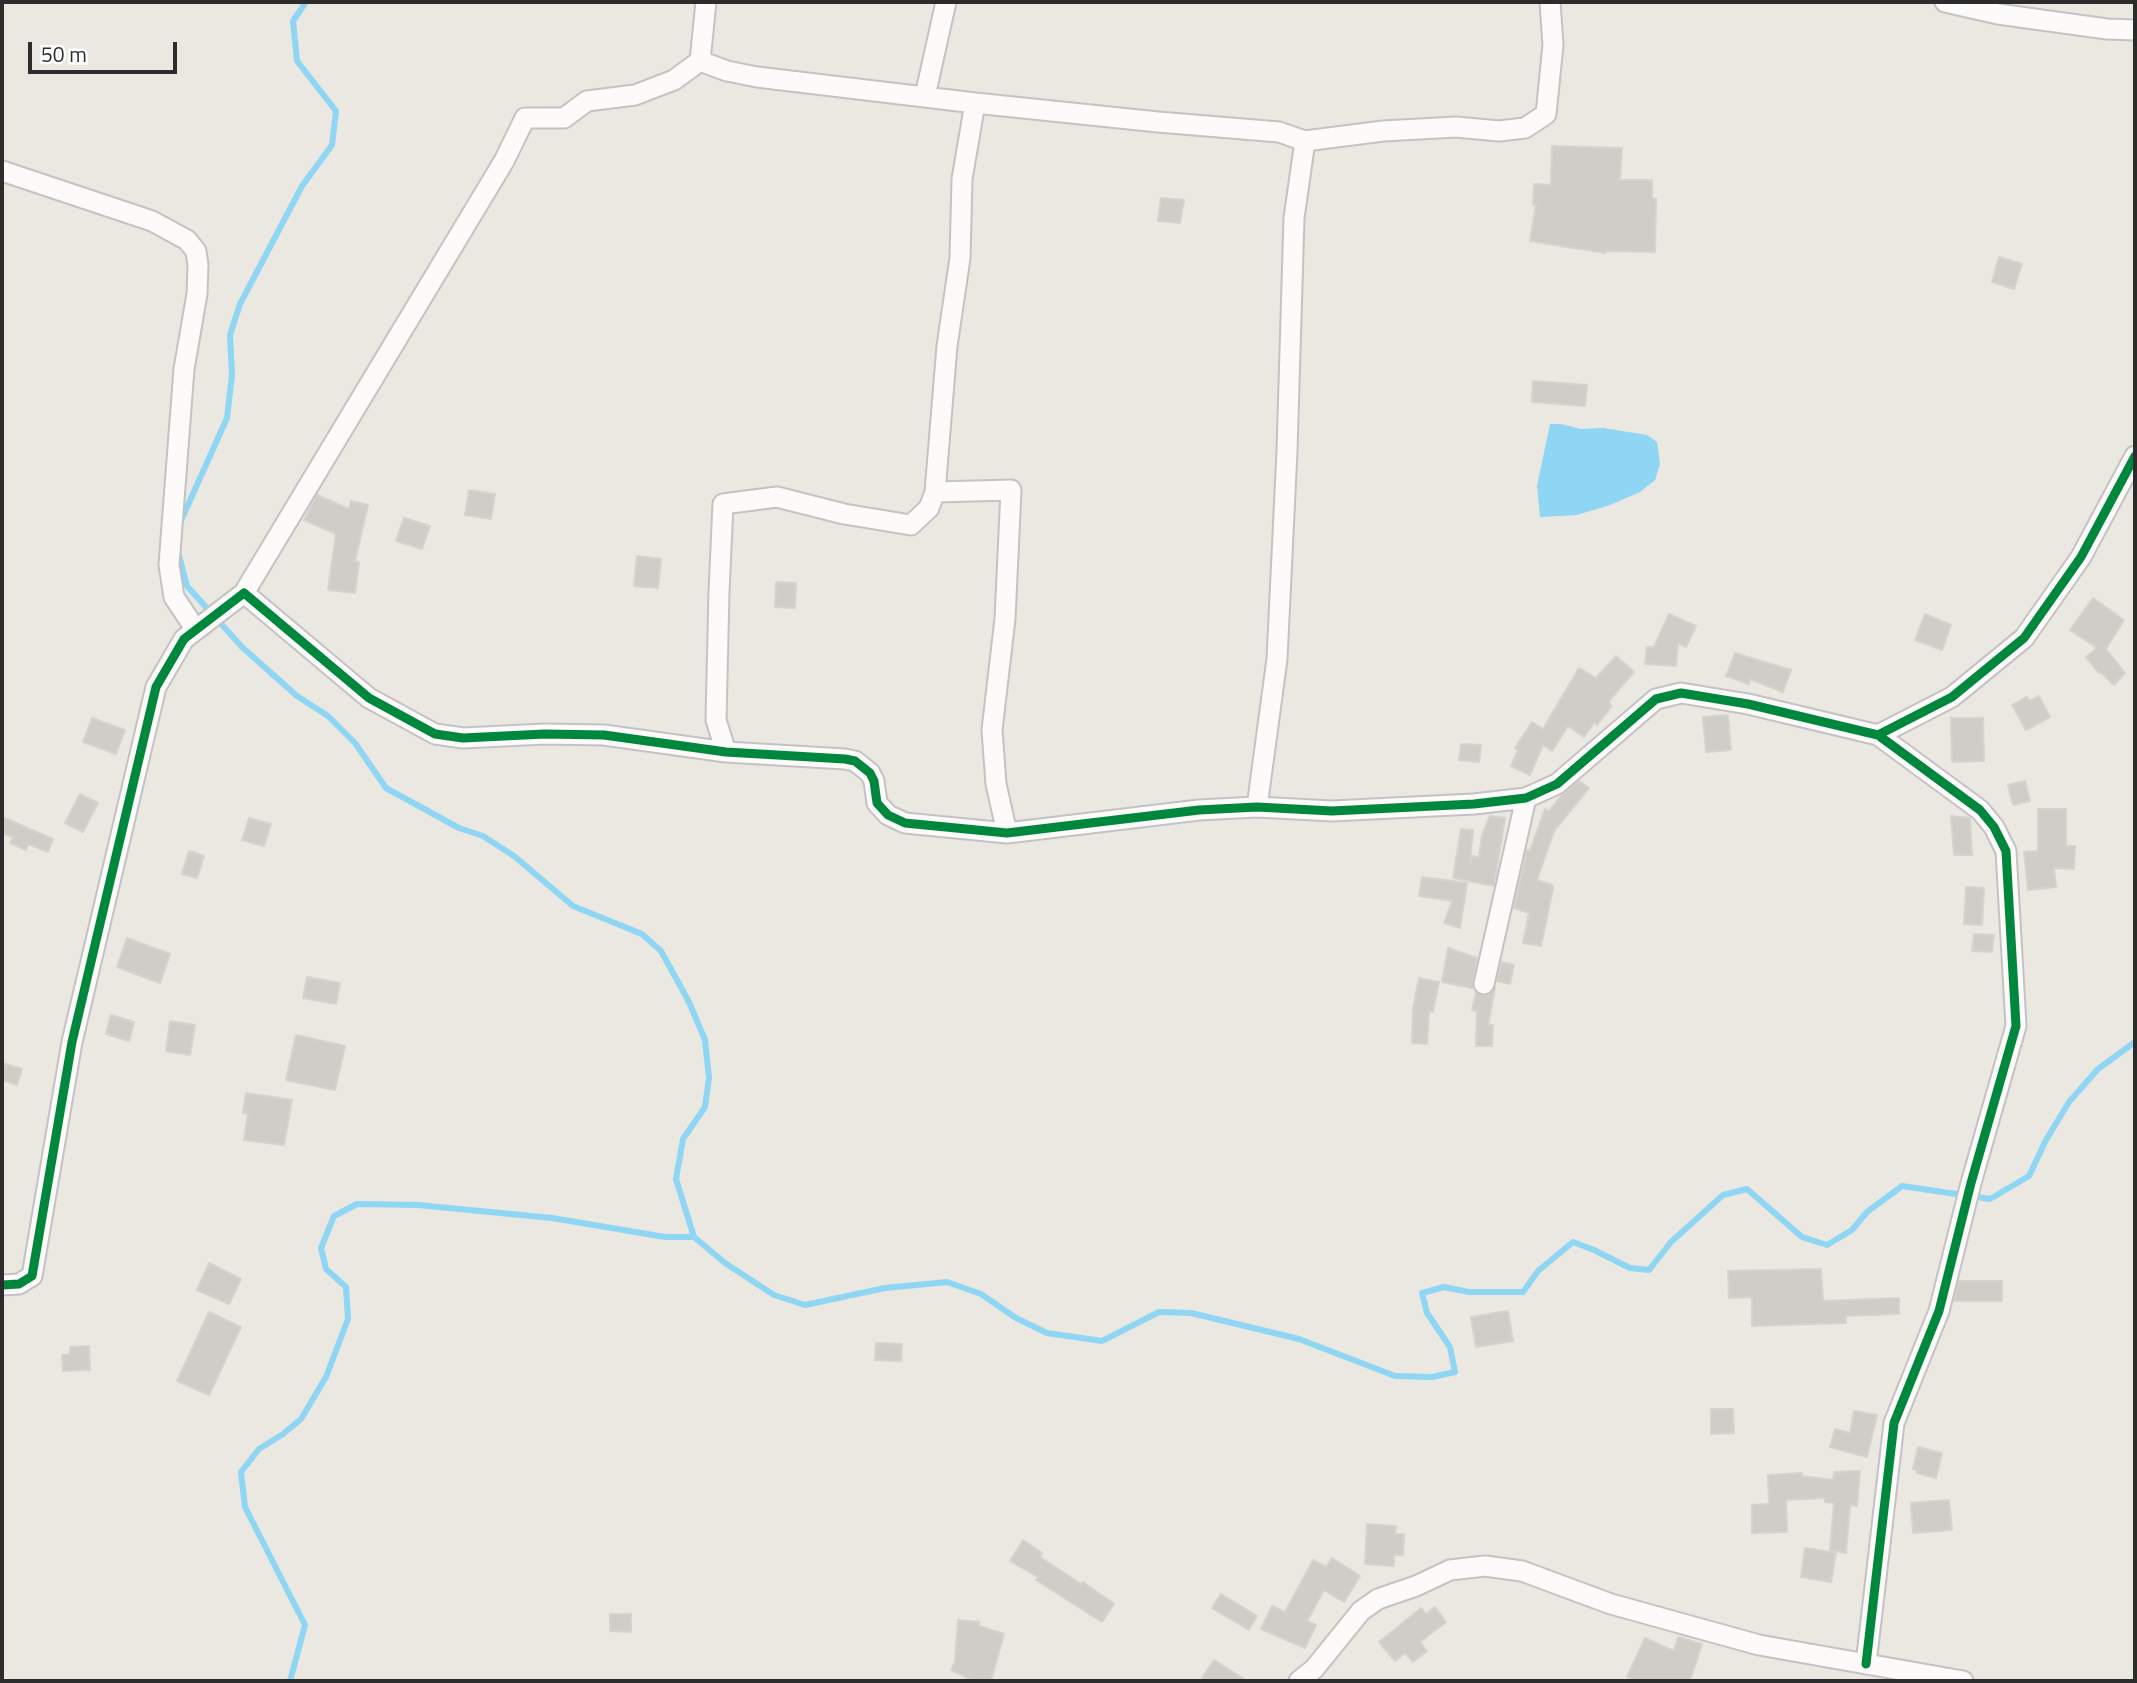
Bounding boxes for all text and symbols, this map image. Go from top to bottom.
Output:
scale bar [32,28,180,72]
text: 50 m [41,38,87,70]

